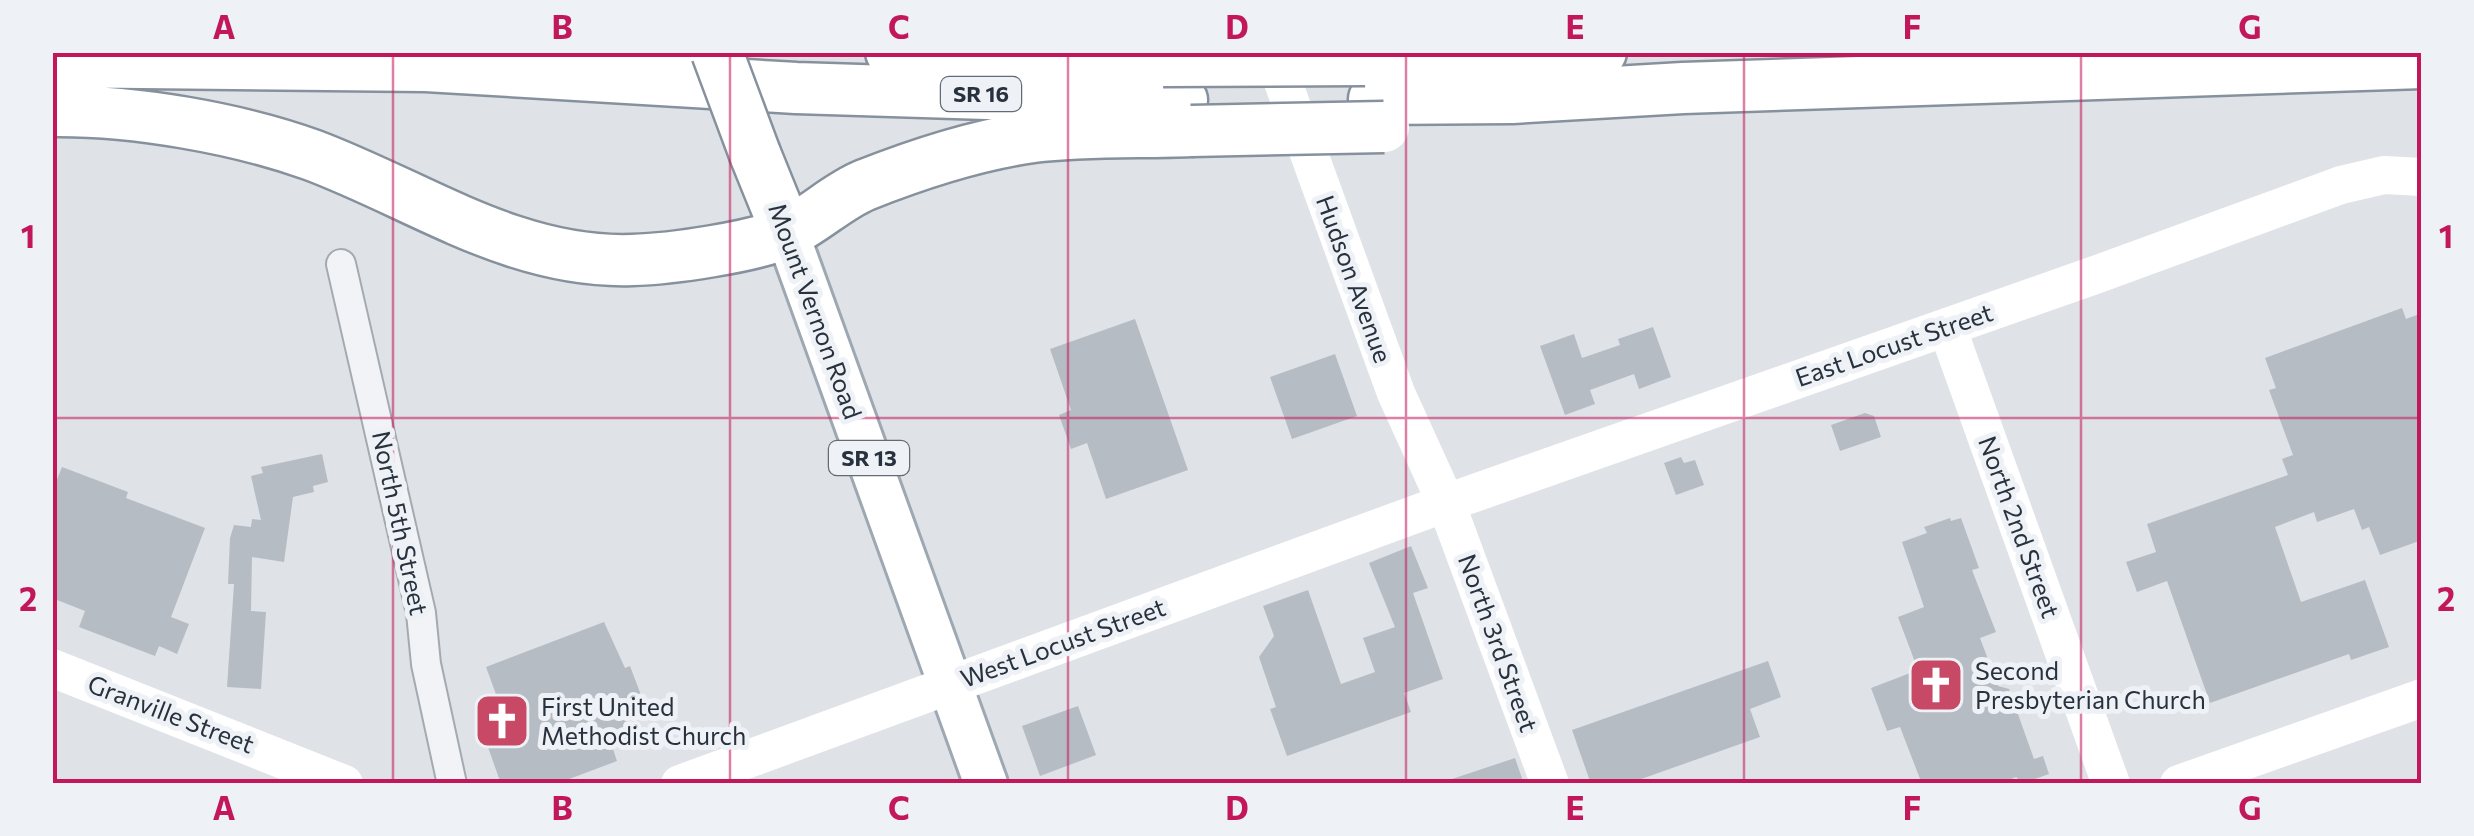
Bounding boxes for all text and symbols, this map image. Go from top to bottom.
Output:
text: A [213,6,236,46]
text: B [551,6,573,46]
text: C [888,6,910,46]
text: D [1225,6,1249,46]
text: E [1565,6,1585,46]
text: F [1903,6,1921,46]
text: G [2238,6,2262,46]
road number: SR 16 [941,77,1021,111]
street label: Hudson Avenue [1311,191,1399,366]
street label: Mount Vernon Road [763,199,869,423]
text: 1 [21,215,35,255]
text: 1 [2439,215,2453,255]
street label: East Locust Street [1791,296,1996,392]
street label: North 5th Street [367,428,435,618]
street label: North 2nd Street [1973,432,2067,622]
road number: SR 13 [829,441,909,475]
street label: North 3rd Street [1453,550,1545,736]
text: 2 [19,578,37,618]
text: 2 [2437,578,2455,618]
street label: West Locust Street [956,591,1169,693]
church icon: Second Presbyterian Church [1906,655,1966,715]
place label: Second Presbyterian Church [1975,655,2206,714]
street label: Granville Street [84,668,259,759]
church icon: First United Methodist Church [472,691,532,751]
place label: First United Methodist Church [541,691,746,750]
text: A [213,787,236,827]
text: B [551,787,573,827]
text: C [888,787,910,827]
text: D [1225,787,1249,827]
text: E [1565,787,1585,827]
text: F [1903,787,1921,827]
text: G [2238,787,2262,827]

